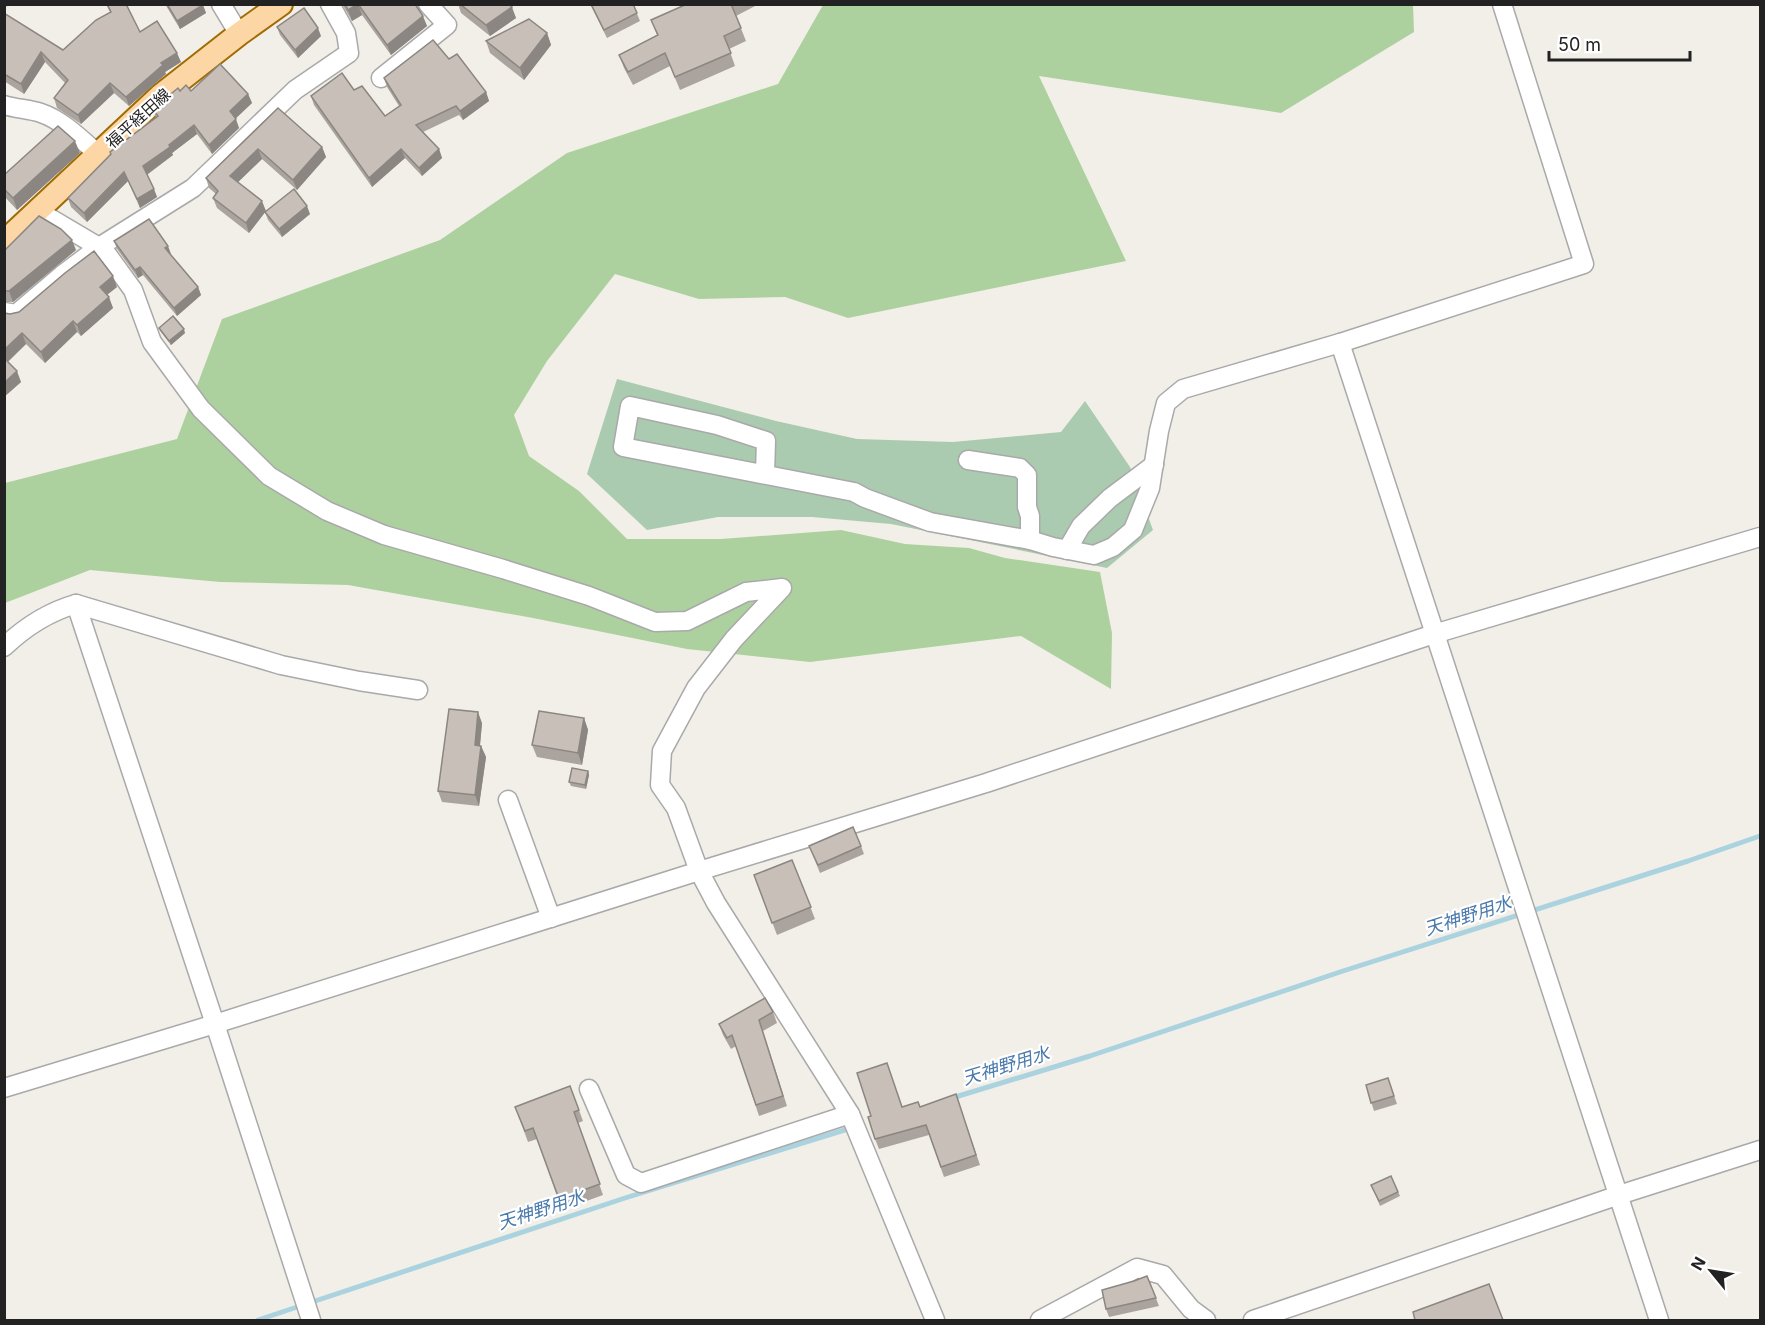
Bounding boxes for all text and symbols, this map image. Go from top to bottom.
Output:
scale bar [1549,24,1690,62]
text: 50 m [1558,34,1601,55]
street label: 福平経田線 [102,84,174,152]
water label: 天神野用水 [1422,891,1516,939]
water label: 天神野用水 [960,1042,1054,1089]
water label: 天神野用水 [495,1185,589,1233]
north arrow [1681,1241,1741,1301]
text: N [1686,1253,1710,1274]

